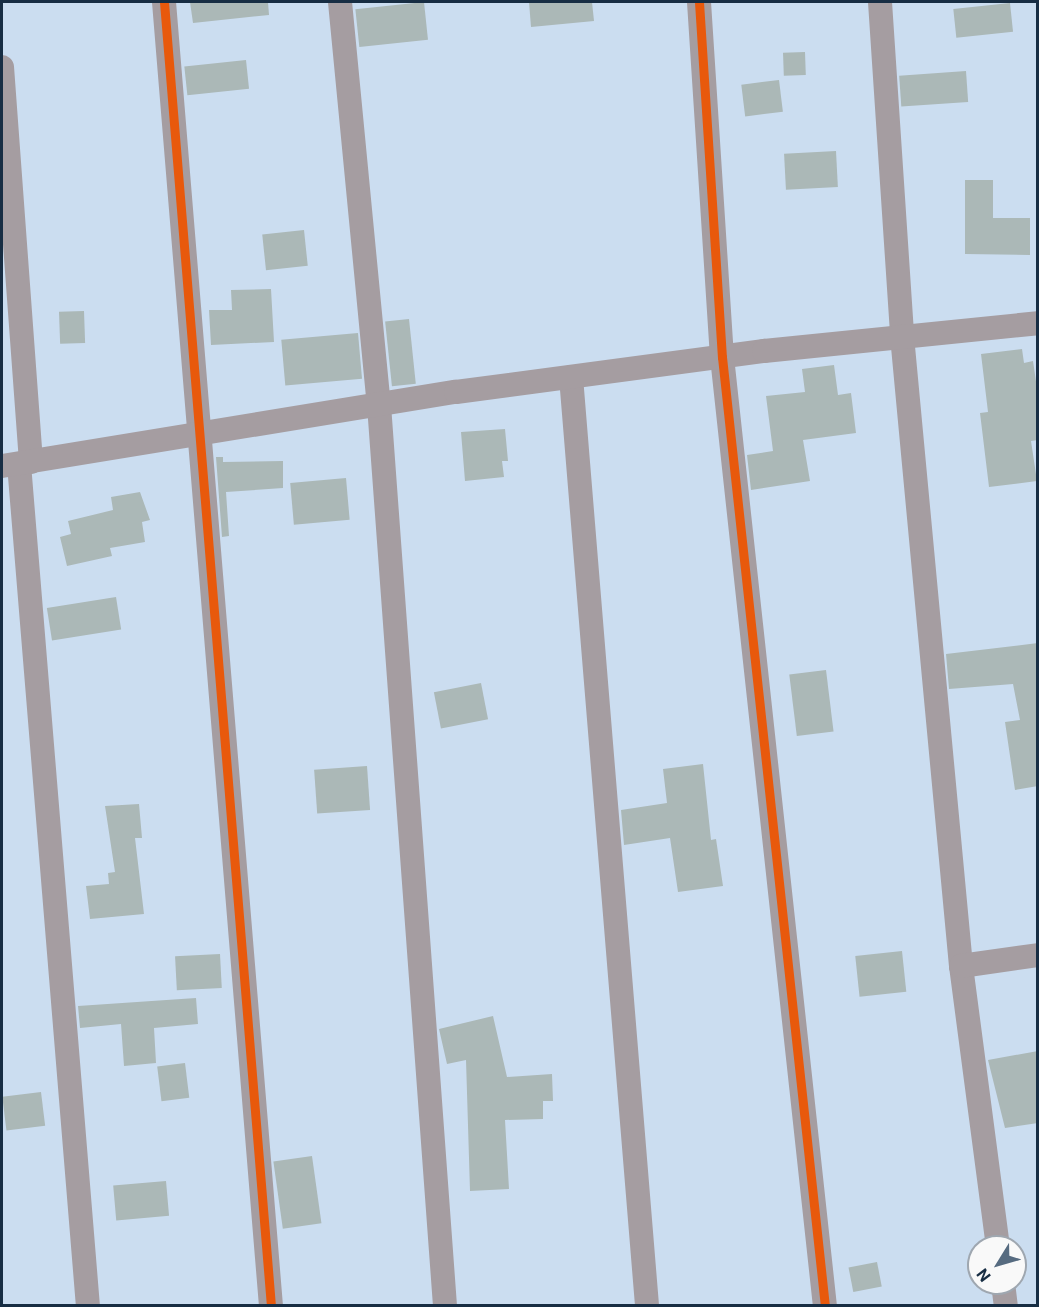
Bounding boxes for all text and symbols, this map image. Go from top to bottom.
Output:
north arrow [967,1235,1027,1295]
text: N [973,1265,995,1285]

